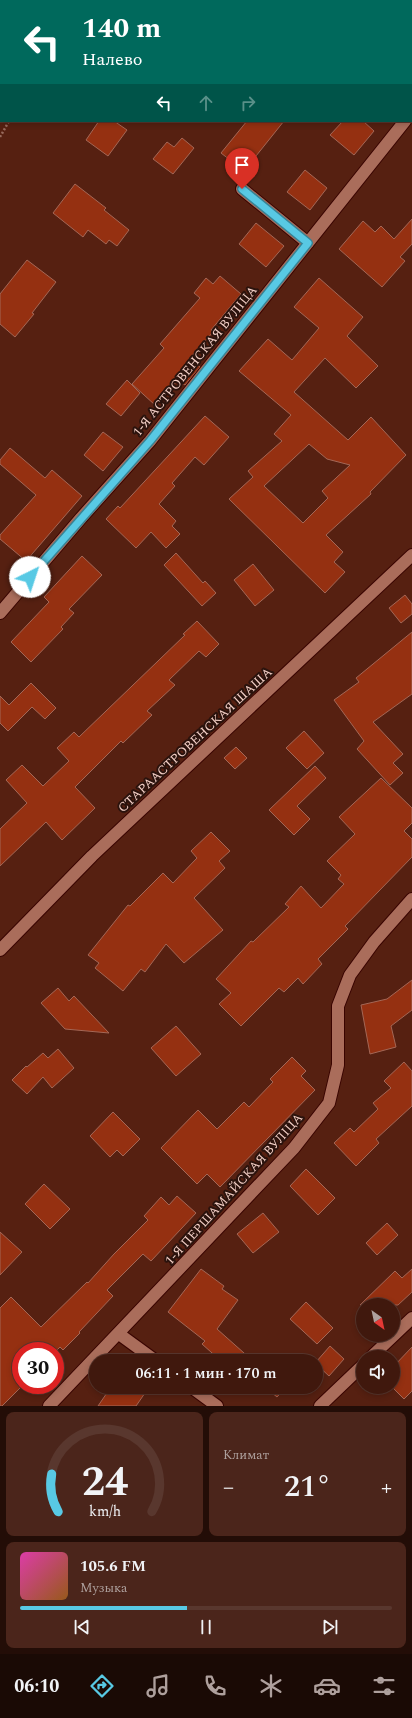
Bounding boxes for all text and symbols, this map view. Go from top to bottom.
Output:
text: 140 m [82,7,161,50]
icon: left [16,16,68,68]
text: Налево [82,46,142,73]
icon: left [153,92,175,114]
icon: ahead [195,92,217,114]
icon: right [237,92,259,114]
pin [225,148,259,189]
icon: arrive [231,154,253,176]
street label: 1-Я АСТРОВЕНСКАЯ ВУЛІЦА [128,281,262,441]
position arrow [9,556,51,598]
street label: СТАРААСТРОВЕНСКАЯ ШАША [113,663,277,817]
street label: 1-Я ПЕРШАМАЙСКАЯ ВУЛІЦА [160,1108,308,1269]
north arrow [356,1298,400,1342]
map controls [356,1298,400,1394]
speed limit sign: 30 [12,1342,64,1394]
button: sound [356,1350,400,1394]
text: 06:11 · 1 мин · 170 m [136,1362,276,1385]
text: Климат [223,1445,269,1465]
text: 24 [81,1451,128,1514]
text: 21° [284,1464,331,1510]
text: − [223,1471,234,1504]
text: + [381,1471,392,1504]
text: km/h [88,1501,121,1523]
text: 105.6 FM [80,1555,146,1578]
text: Музыка [80,1578,127,1598]
icon: previous [71,1616,93,1638]
icon: pause [195,1616,217,1638]
icon: next [319,1616,341,1638]
icon: directions [88,1672,116,1700]
icon: music [144,1672,172,1700]
icon: phone [201,1672,229,1700]
icon: climate [257,1672,285,1700]
icon: car [313,1672,341,1700]
icon: filters [370,1672,398,1700]
text: 06:10 [14,1673,59,1700]

